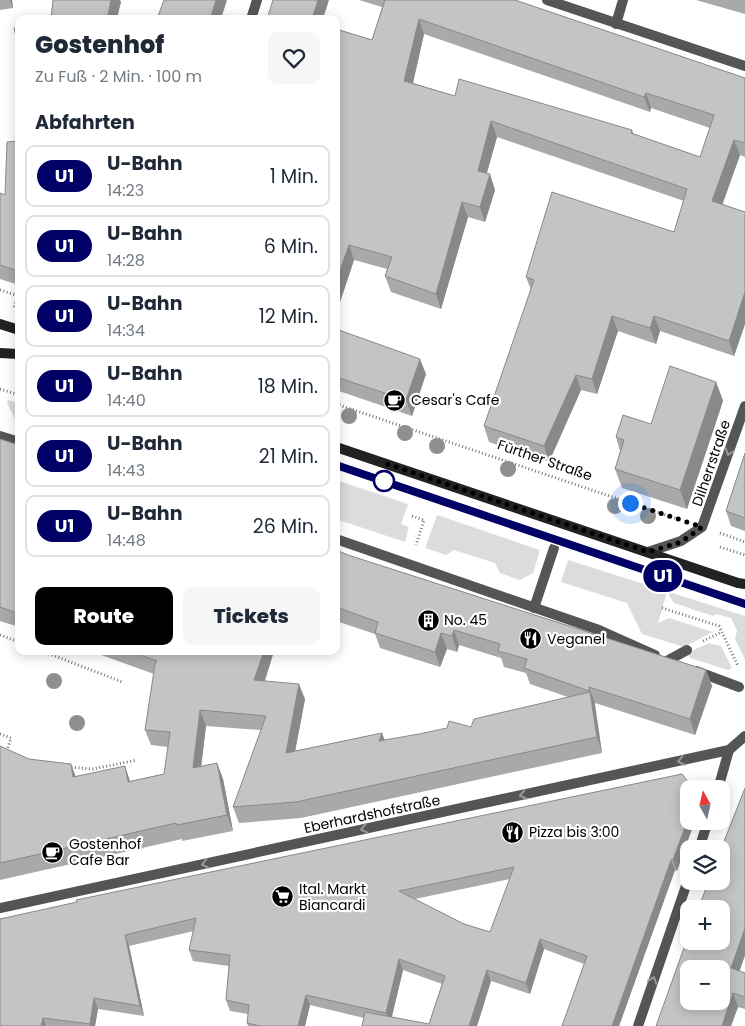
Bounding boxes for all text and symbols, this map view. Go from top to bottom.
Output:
text: Gostenhof [35,28,164,61]
button: heart [268,32,320,84]
text: Zu Fuß · 2 Min. · 100 m [35,65,202,88]
text: Abfahrten [35,109,135,136]
text: U-Bahn [107,150,182,177]
text: U1 [55,163,74,188]
text: 1 Min. [270,163,318,190]
text: 14:23 [107,179,144,202]
text: U-Bahn [107,220,182,247]
text: U1 [55,233,74,258]
text: 6 Min. [264,233,318,260]
text: 14:28 [107,249,145,272]
text: U-Bahn [107,290,182,317]
text: U1 [55,303,74,328]
text: 12 Min. [259,303,318,330]
text: 14:34 [107,319,145,342]
text: U-Bahn [107,360,182,387]
text: U1 [55,373,74,398]
text: 18 Min. [258,373,318,400]
cafe icon: Cesar's Cafe [383,388,407,412]
text: 14:40 [107,389,146,412]
place label: Cesar's Cafe [411,390,500,410]
street label: Dilherrstraße [687,417,735,509]
text: U-Bahn [107,430,182,457]
street label: Fürther Straße [495,434,595,486]
text: U1 [55,443,74,468]
text: 21 Min. [259,443,318,470]
one-way arrow [725,447,735,456]
text: 14:43 [107,459,145,482]
unlabelled marker [373,470,395,492]
your location [618,491,643,516]
text: U-Bahn [107,500,182,527]
text: U1 [55,513,74,538]
text: 26 Min. [253,513,318,540]
text: 14:48 [107,529,146,552]
line badge: U1 [640,560,686,592]
text: U1 [653,563,673,588]
button: Route [35,587,173,645]
button: Tickets [183,587,320,645]
building icon: No. 45 [416,608,440,632]
place label: No. 45 [444,610,487,630]
restaurant icon: Veganel [519,627,543,651]
place label: Veganel [547,629,605,649]
one-way arrow [677,755,686,766]
north arrow [680,780,730,830]
map controls [680,780,730,1010]
one-way arrow [518,789,527,800]
street label: Eberhardshofstraße [302,790,442,838]
restaurant icon: Pizza bis 3:00 [501,820,525,844]
place label: Pizza bis 3:00 [529,822,619,842]
one-way arrow [359,824,368,834]
place label: Gostenhof Cafe Bar [69,834,142,870]
cafe icon: Gostenhof Cafe Bar [41,840,65,864]
button: layers [680,840,730,890]
one-way arrow [200,858,209,869]
place label: Ital. Markt Biancardi [299,879,366,915]
supermarket icon: Ital. Markt Biancardi [271,885,295,909]
button: + [680,900,730,950]
button: − [680,960,730,1010]
one-way arrow [648,976,658,985]

